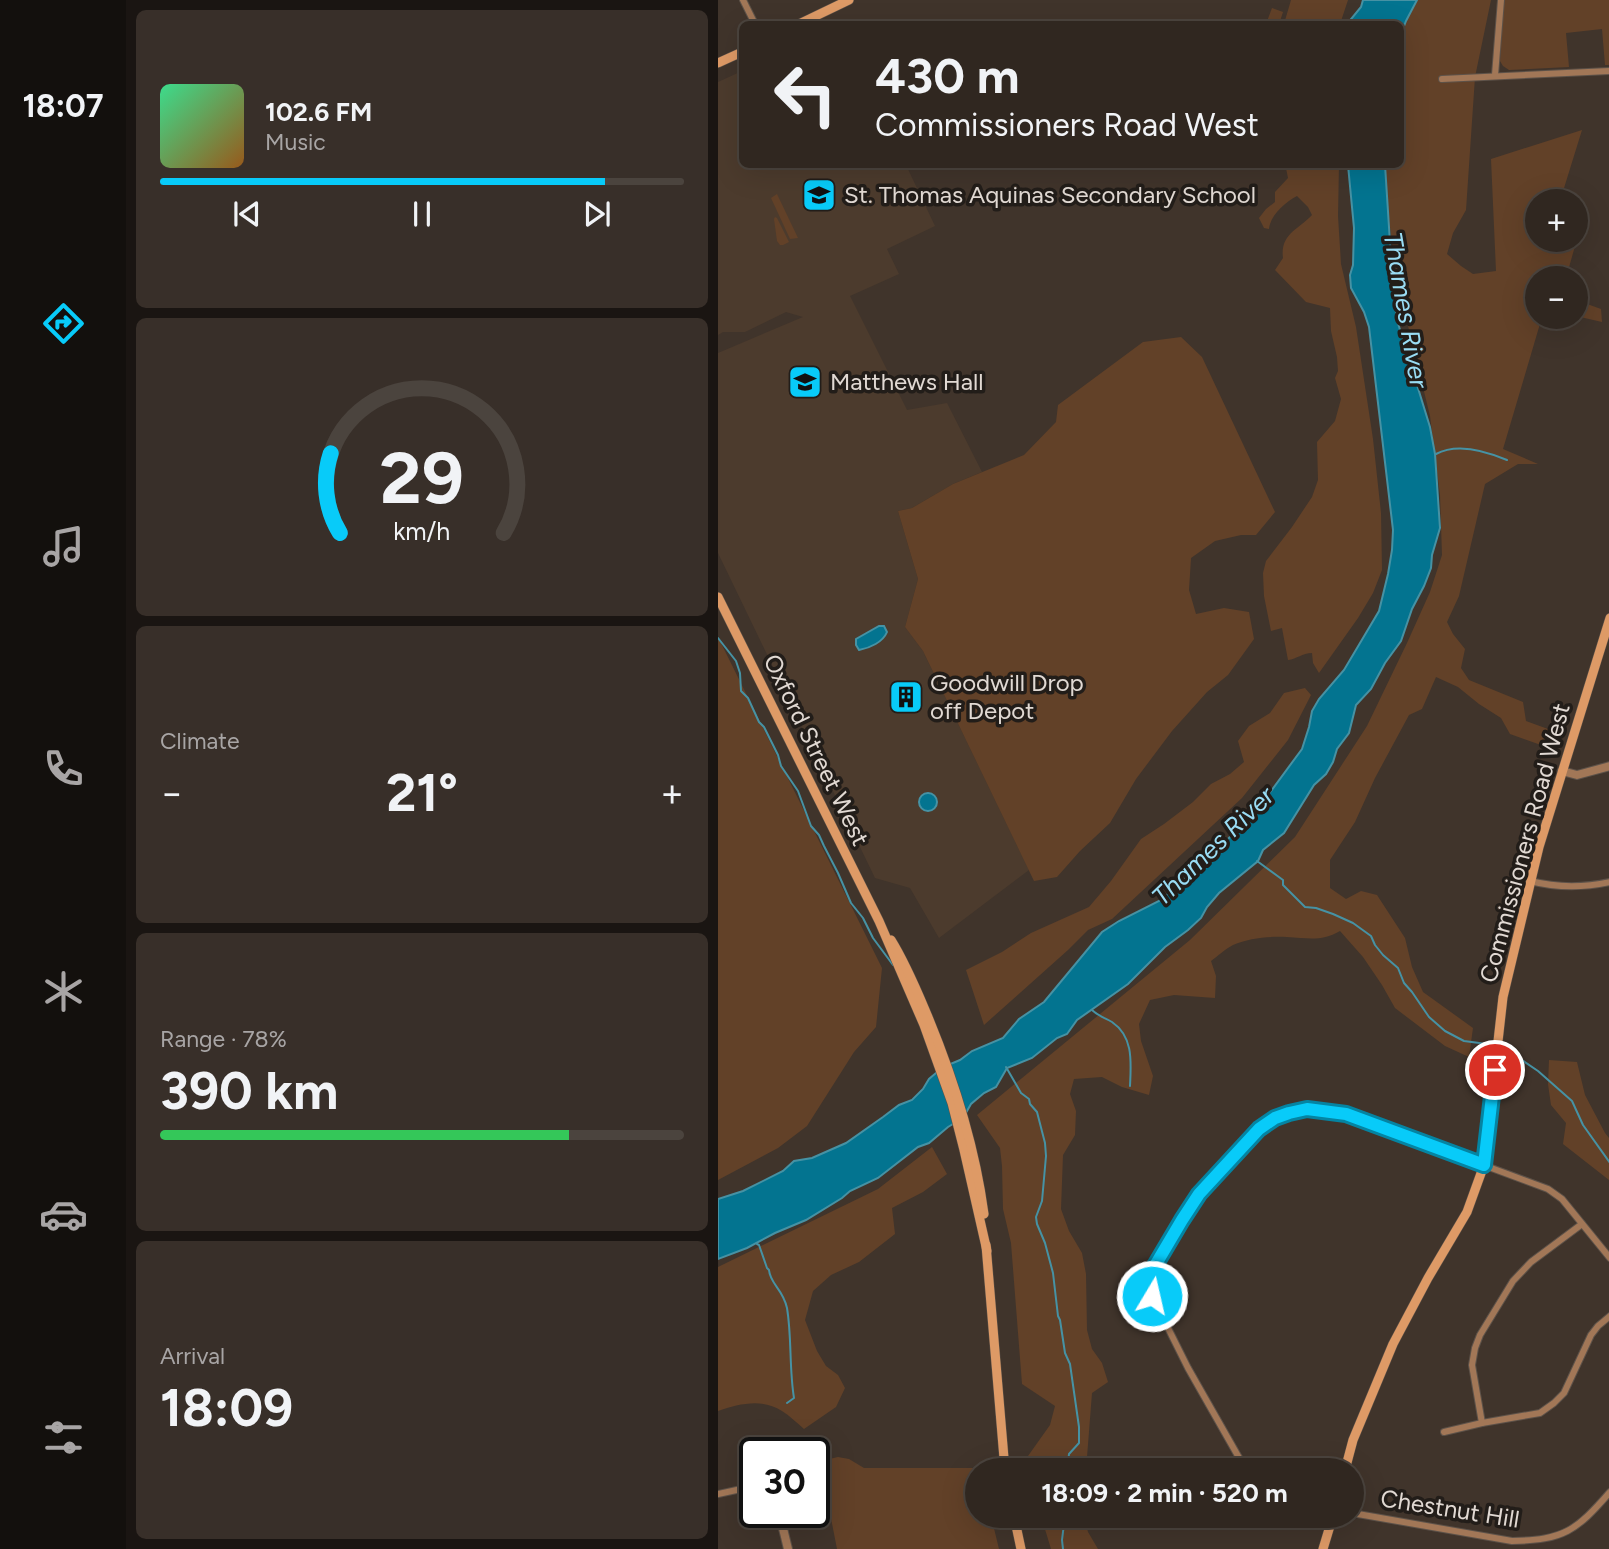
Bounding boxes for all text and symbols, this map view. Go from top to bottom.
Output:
text: 430 m [875,46,1019,105]
icon: left [760,49,851,140]
text: 18:07 [22,87,104,125]
text: 102.6 FM [265,96,372,128]
text: Commissioners Road West [875,106,1259,144]
text: Music [265,128,326,156]
school or university icon: St. Thomas Aquinas Secondary School [800,176,838,214]
place label: St. Thomas Aquinas Secondary School [844,180,1256,209]
map controls [1525,189,1588,329]
button: + [1525,189,1588,252]
icon: previous [228,195,266,233]
icon: pause [403,195,441,233]
icon: next [578,195,616,233]
water label: Thames River [1377,230,1436,392]
button: − [1525,266,1588,329]
icon: directions [39,299,88,348]
school or university icon: Matthews Hall [786,363,824,401]
place label: Matthews Hall [830,367,984,396]
text: 29 [380,434,464,521]
text: km/h [393,515,451,545]
icon: music [39,522,88,571]
street label: Oxford Street West [758,649,875,850]
place label: Goodwill Drop off Depot [930,668,1084,725]
building icon: Goodwill Drop off Depot [887,678,925,716]
street label: Commissioners Road West [1473,700,1576,986]
text: Climate [160,727,239,755]
icon: phone [39,744,88,793]
text: 21° [386,762,458,824]
text: − [160,770,184,816]
text: + [660,770,684,816]
water label: Thames River [1145,779,1282,912]
icon: climate [39,967,88,1016]
text: Range · 78% [160,1025,287,1053]
pin [1465,1040,1525,1100]
icon: arrive [1476,1051,1514,1089]
text: 390 km [160,1060,338,1122]
icon: car [39,1190,88,1239]
position arrow [1115,1259,1189,1333]
text: Arrival [160,1342,225,1370]
text: 18:09 [160,1377,293,1439]
icon: filters [39,1413,88,1462]
speed limit sign: 30 [739,1437,830,1528]
text: 18:09 · 2 min · 520 m [1041,1477,1288,1509]
street label: Chestnut Hill [1379,1483,1521,1534]

